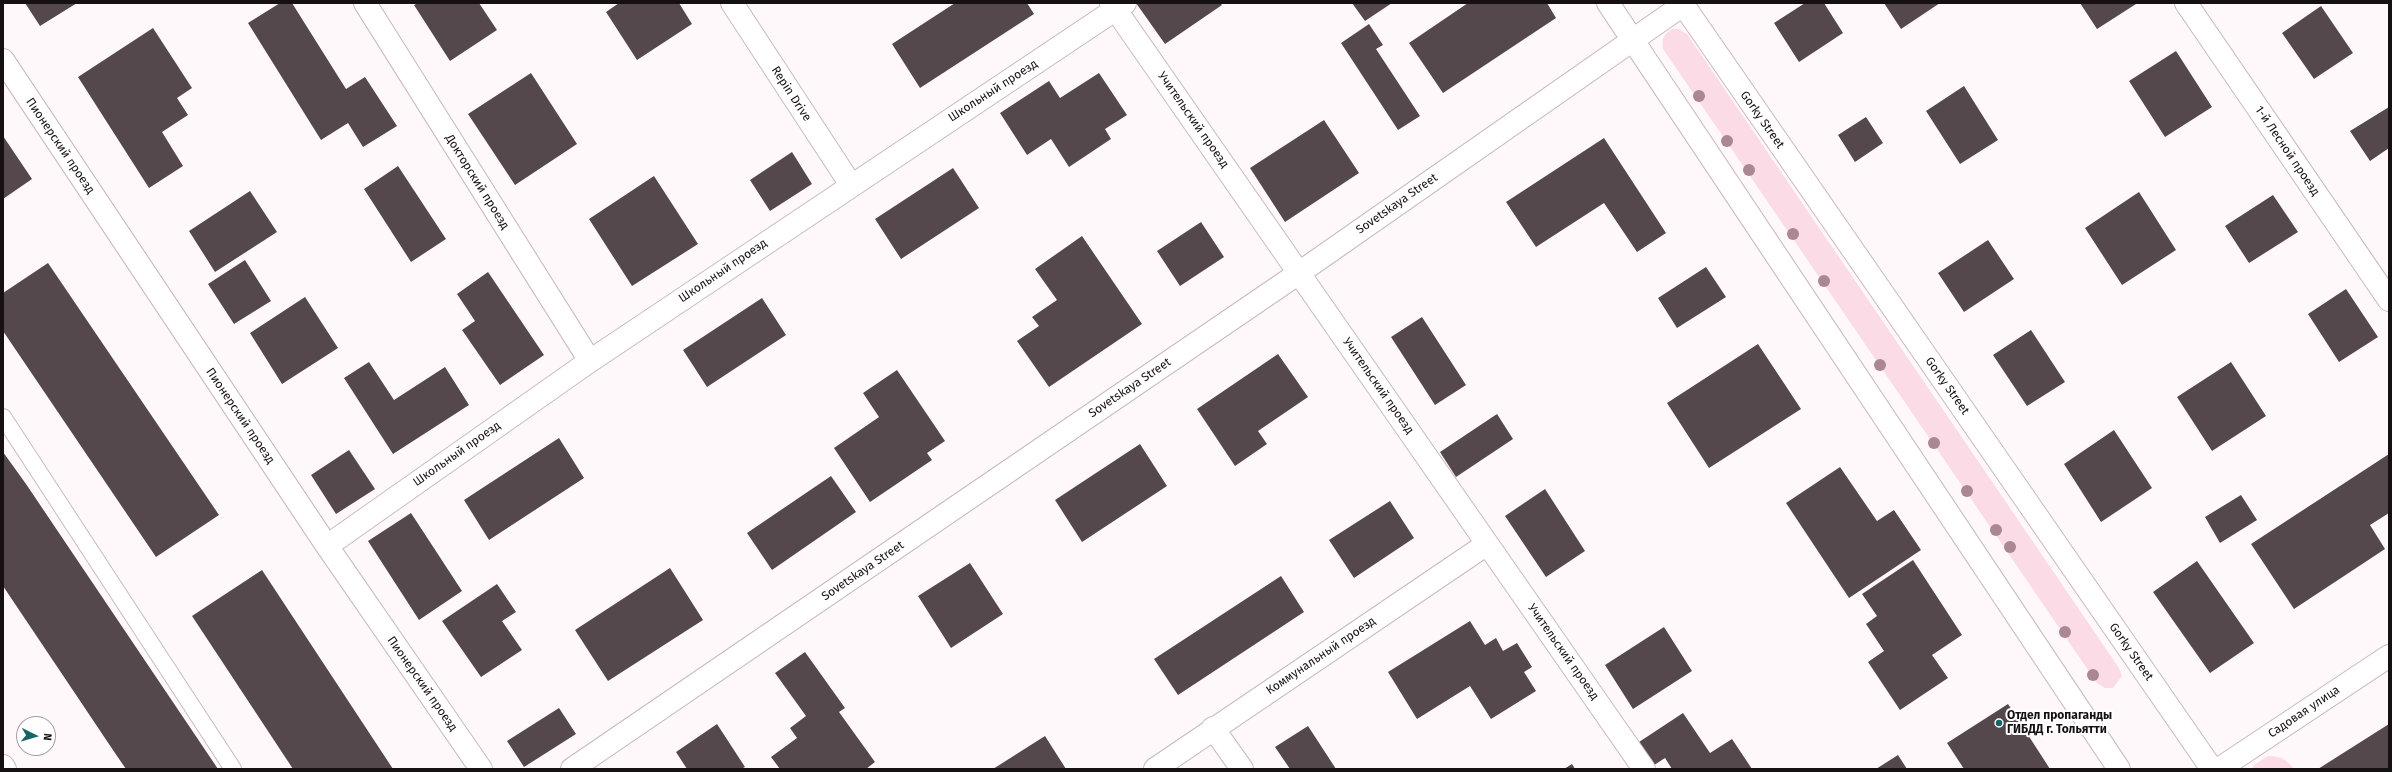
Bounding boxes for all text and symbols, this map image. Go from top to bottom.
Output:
street label: Школьный проезд [946,57,1040,125]
street label: Repin Drive [768,64,814,124]
street label: Учительский проезд [1154,69,1232,171]
street label: Gorky Street [1737,88,1787,152]
street label: Пионерский проезд [23,95,97,197]
street label: 1-й Лесной проезд [2252,103,2322,199]
street label: Докторский проезд [442,132,512,232]
street label: Sovetskaya Street [1354,171,1440,237]
street label: Школьный проезд [676,236,770,306]
street label: Учительский проезд [1339,335,1417,437]
street label: Gorky Street [1922,354,1972,418]
street label: Sovetskaya Street [1086,355,1174,421]
street label: Пионерский проезд [203,365,277,467]
street label: Школьный проезд [410,418,504,490]
street label: Sovetskaya Street [819,538,907,604]
street label: Учительский проезд [1524,601,1602,703]
street label: Коммунальный проезд [1264,614,1378,698]
street label: Gorky Street [2106,620,2156,684]
street label: Пионерский проезд [384,634,460,734]
street label: Садовая улица [2265,683,2343,741]
place label: Отдел пропаганды ГИБДД г. Тольятти [2007,709,2112,737]
north arrow [16,716,56,756]
marker: Отдел пропаганды ГИБДД г. Тольятти [1994,718,2004,728]
text: N [41,733,54,741]

